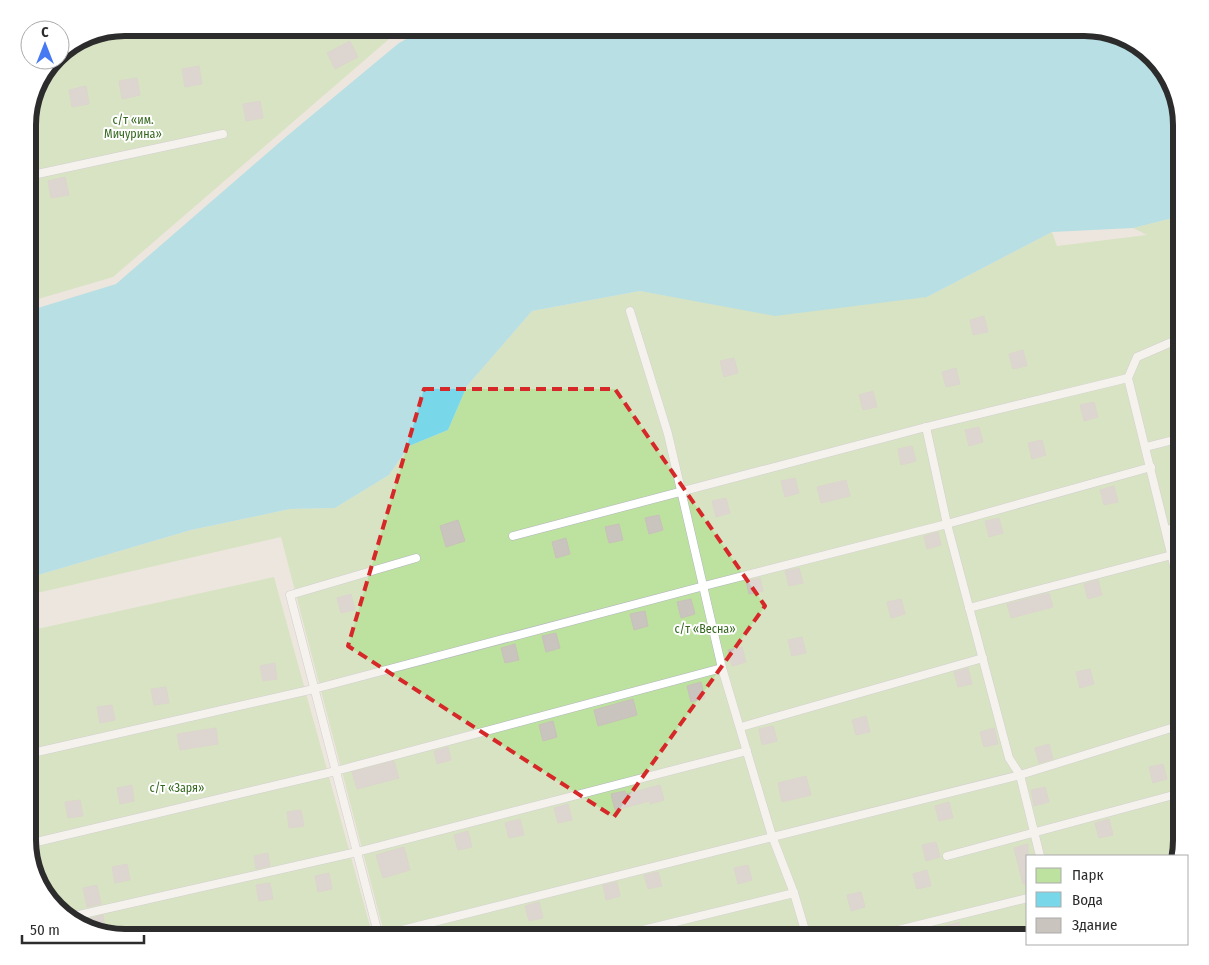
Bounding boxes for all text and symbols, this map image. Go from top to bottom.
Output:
north arrow [20,20,70,70]
text: С [41,24,49,41]
park label: с/т «им. Мичурина» [104,113,162,141]
park label: с/т «Весна» [674,622,736,636]
park label: с/т «Заря» [150,781,204,795]
legend [1026,855,1189,945]
text: Парк [1072,866,1103,884]
text: Вода [1072,891,1103,909]
scale bar [22,912,145,944]
text: Здание [1072,916,1118,934]
text: 50 m [30,921,60,939]

